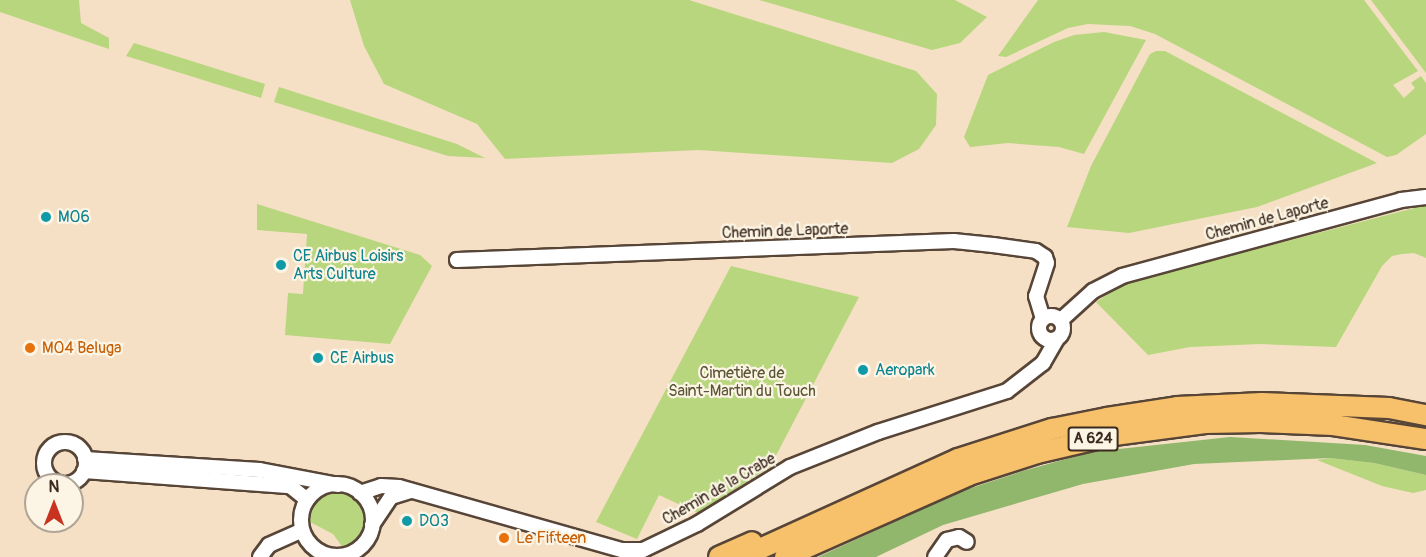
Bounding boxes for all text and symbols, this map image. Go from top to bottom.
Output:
street label: Chemin de Laporte [1203,193,1331,245]
place label: M06 [58,207,90,227]
marker: M06 [39,210,53,224]
street label: Chemin de Laporte [721,219,849,243]
place label: CE Airbus Loisirs Arts Culture [293,246,403,284]
marker: CE Airbus Loisirs Arts Culture [274,258,288,272]
place label: M04 Beluga [42,338,121,358]
marker: M04 Beluga [23,341,37,355]
place label: CE Airbus [330,348,394,368]
marker: CE Airbus [311,351,325,365]
place label: Aeropark [875,360,935,380]
park label: Cimetière de Saint-Martin du Touch [668,363,816,401]
marker: Aeropark [856,363,870,377]
road number: A 624 [1068,427,1118,451]
street label: Chemin de la Crabe [659,449,779,529]
north arrow [24,473,84,533]
text: N [49,477,59,497]
place label: D03 [419,511,449,531]
marker: D03 [400,514,414,528]
place label: Le Fifteen [516,528,586,548]
marker: Le Fifteen [497,531,511,545]

